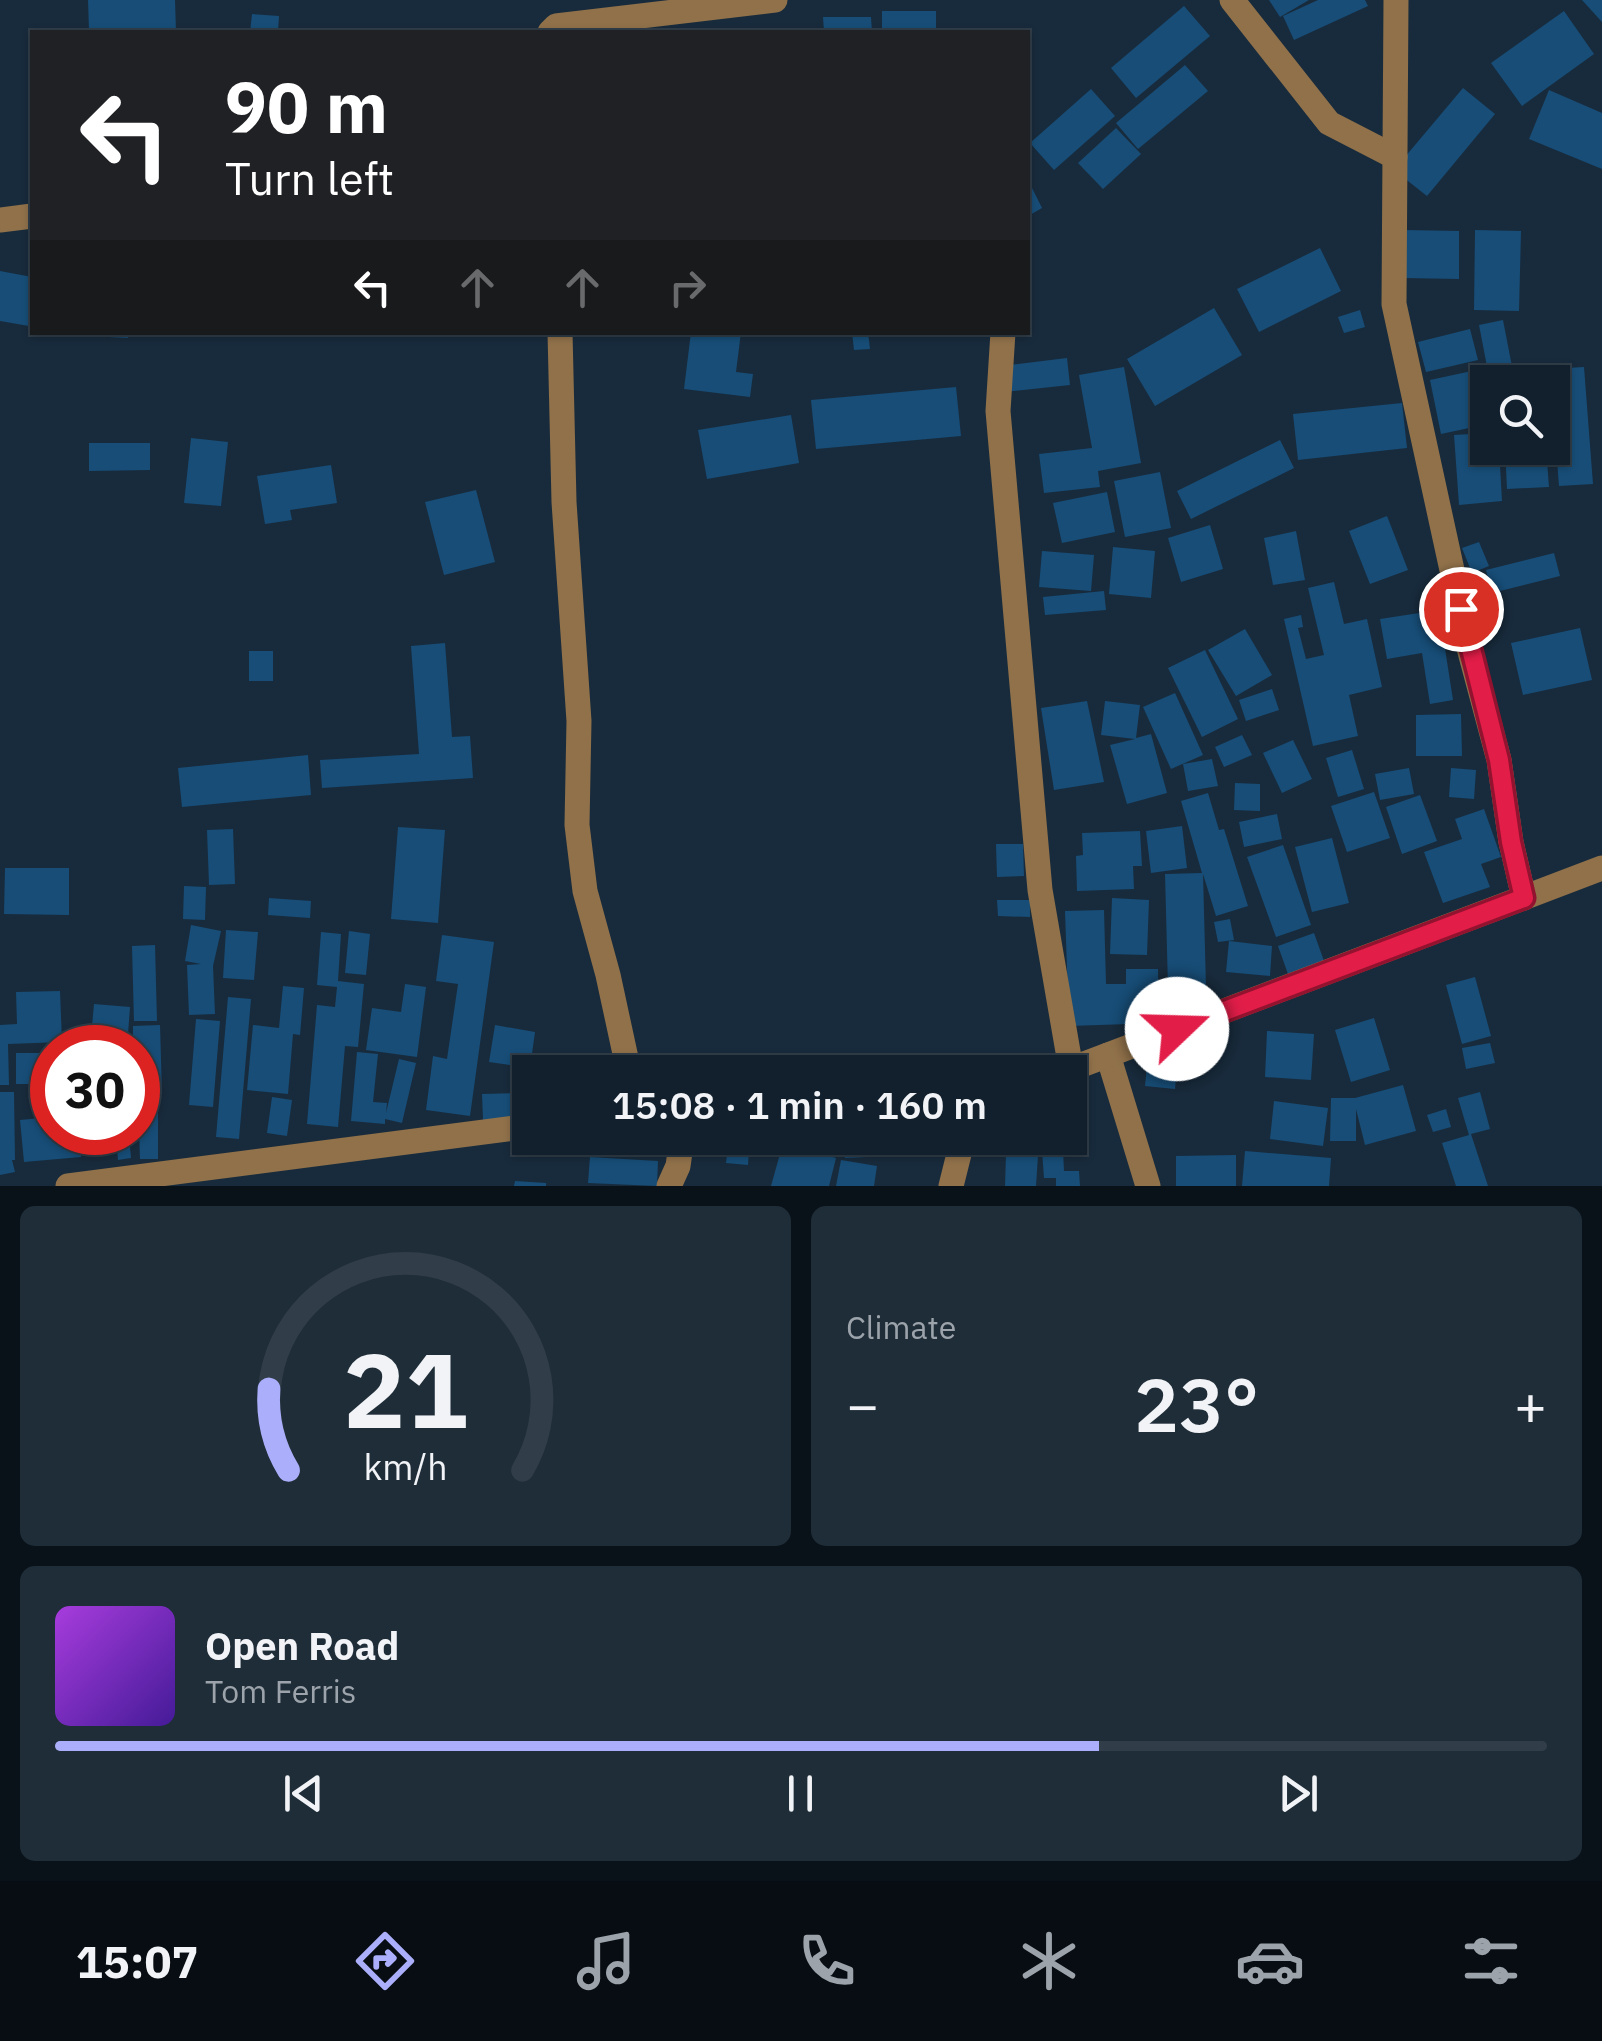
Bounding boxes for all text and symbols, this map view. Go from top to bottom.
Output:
text: 90 m [225,61,388,152]
icon: left [60,70,190,200]
text: Turn left [225,149,394,207]
icon: left [345,260,400,315]
icon: ahead [450,260,505,315]
icon: ahead [555,260,610,315]
icon: right [660,260,715,315]
map controls [1470,365,1570,465]
button: search [1470,365,1570,465]
pin [1419,567,1504,652]
icon: arrive [1434,582,1489,637]
position arrow [1125,977,1229,1081]
speed limit sign: 30 [30,1025,160,1155]
text: 15:08 · 1 min · 160 m [612,1080,987,1129]
text: Climate [846,1306,956,1348]
text: 21 [343,1321,468,1457]
text: 23° [1134,1355,1259,1453]
text: − [846,1369,879,1440]
text: + [1514,1369,1547,1440]
text: km/h [363,1443,448,1490]
text: Open Road [205,1621,399,1670]
text: Tom Ferris [205,1670,356,1712]
icon: previous [276,1766,331,1821]
icon: pause [773,1766,828,1821]
icon: next [1271,1766,1326,1821]
icon: directions [350,1926,420,1996]
icon: music [571,1926,641,1996]
icon: phone [792,1926,862,1996]
icon: climate [1014,1926,1084,1996]
icon: car [1235,1926,1305,1996]
icon: filters [1456,1926,1526,1996]
text: 15:07 [76,1932,199,1990]

